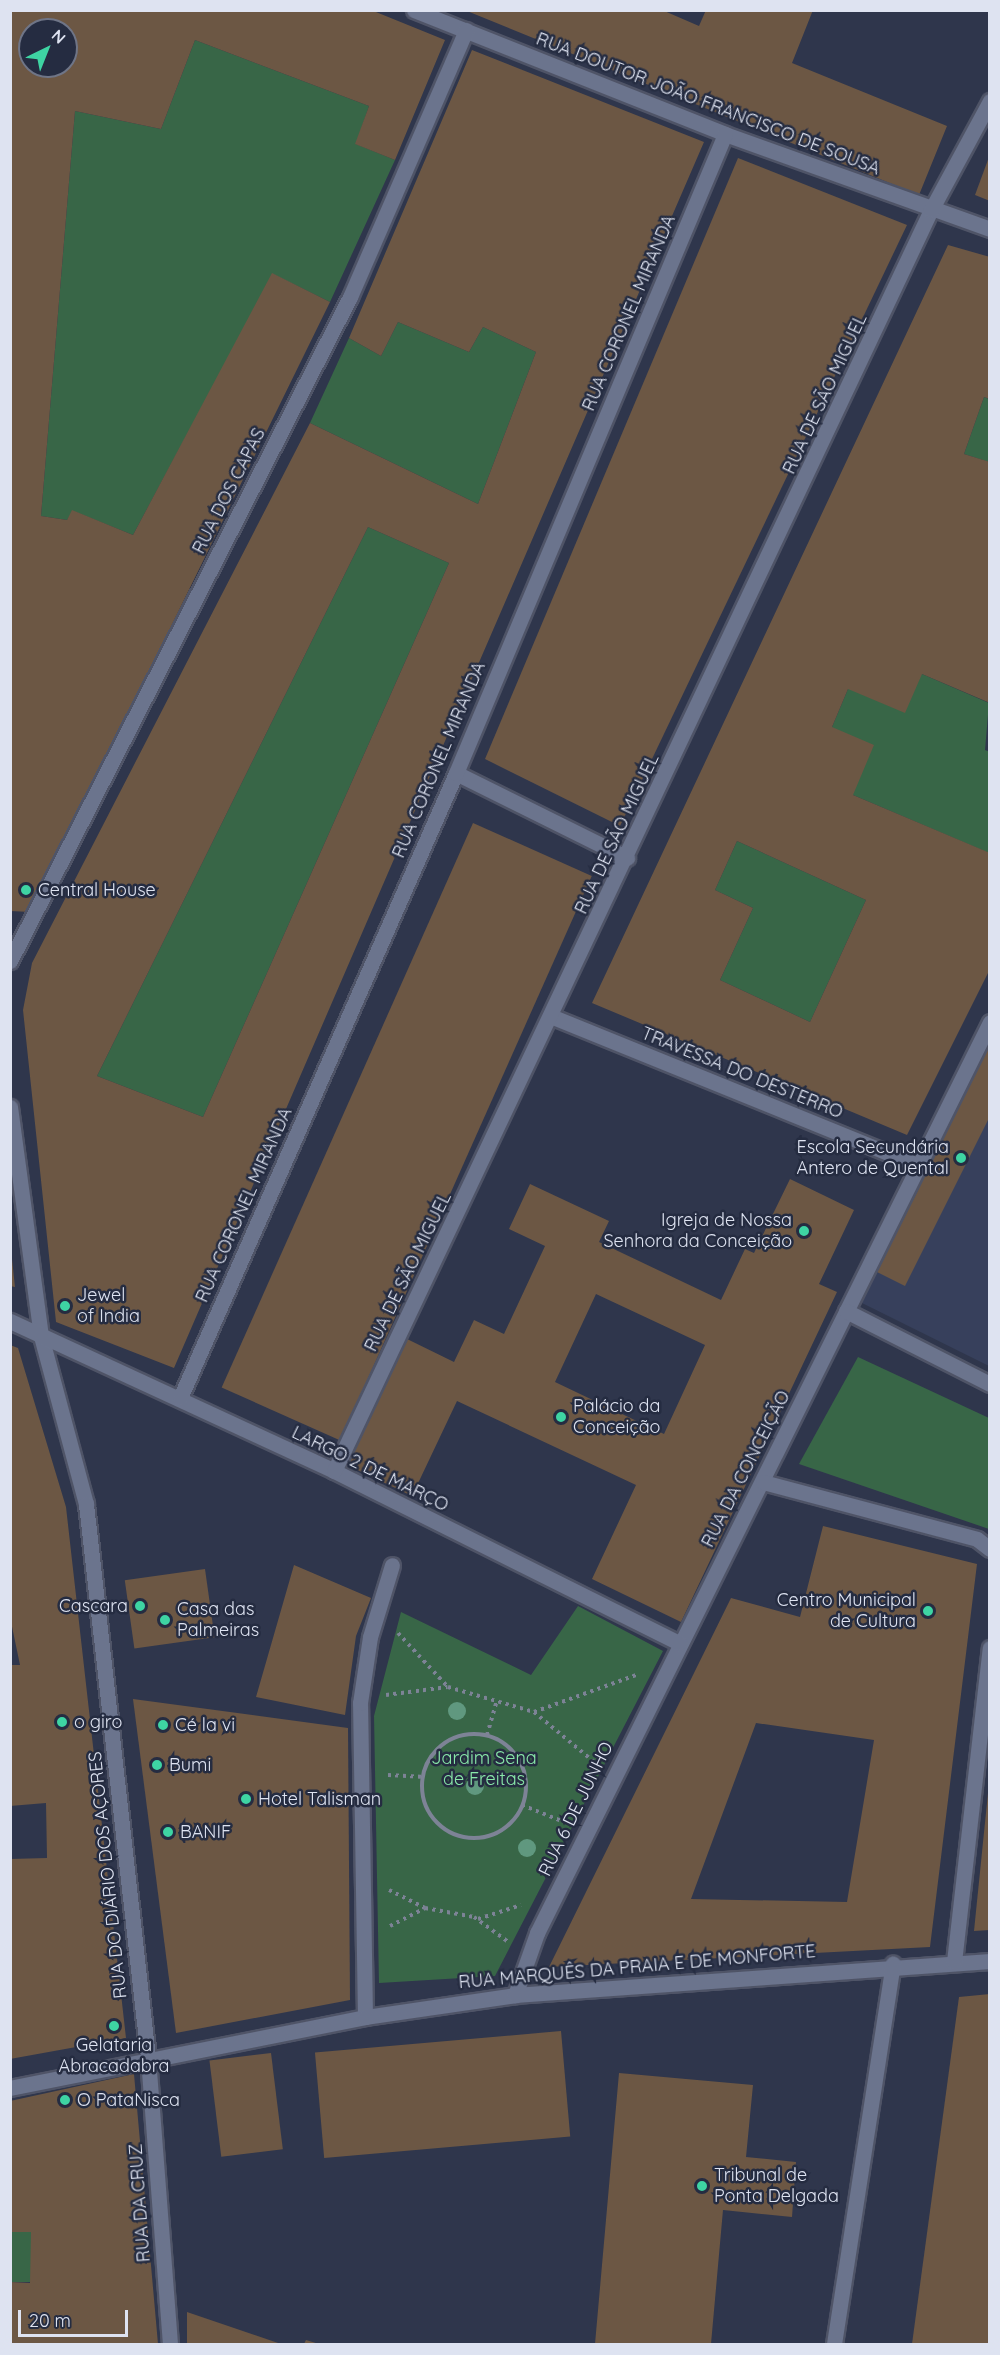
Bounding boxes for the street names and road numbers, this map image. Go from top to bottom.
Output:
street label: RUA DOUTOR JOÃO FRANCISCO DE SOUSA [533,28,883,180]
street label: RUA CORONEL MIRANDA [578,212,680,414]
street label: RUA DE SÃO MIGUEL [778,310,872,478]
street label: RUA DOS CAPAS [188,425,270,557]
street label: RUA CORONEL MIRANDA [388,659,490,861]
street label: RUA DE SÃO MIGUEL [570,750,664,918]
street label: TRAVESSA DO DESTERRO [638,1023,846,1123]
street label: RUA CORONEL MIRANDA [191,1104,297,1306]
street label: RUA DE SÃO MIGUEL [360,1189,456,1355]
street label: RUA DA CONCEIÇÃO [697,1387,795,1551]
street label: LARGO 2 DE MARÇO [288,1422,452,1516]
street label: RUA 6 DE JUNHO [534,1738,618,1880]
street label: RUA DO DIÁRIO DOS AÇORES [84,1750,132,2000]
street label: RUA MARQUÊS DA PRAIA E DE MONFORTE [458,1941,816,1993]
street label: RUA DA CRUZ [125,2143,155,2263]

